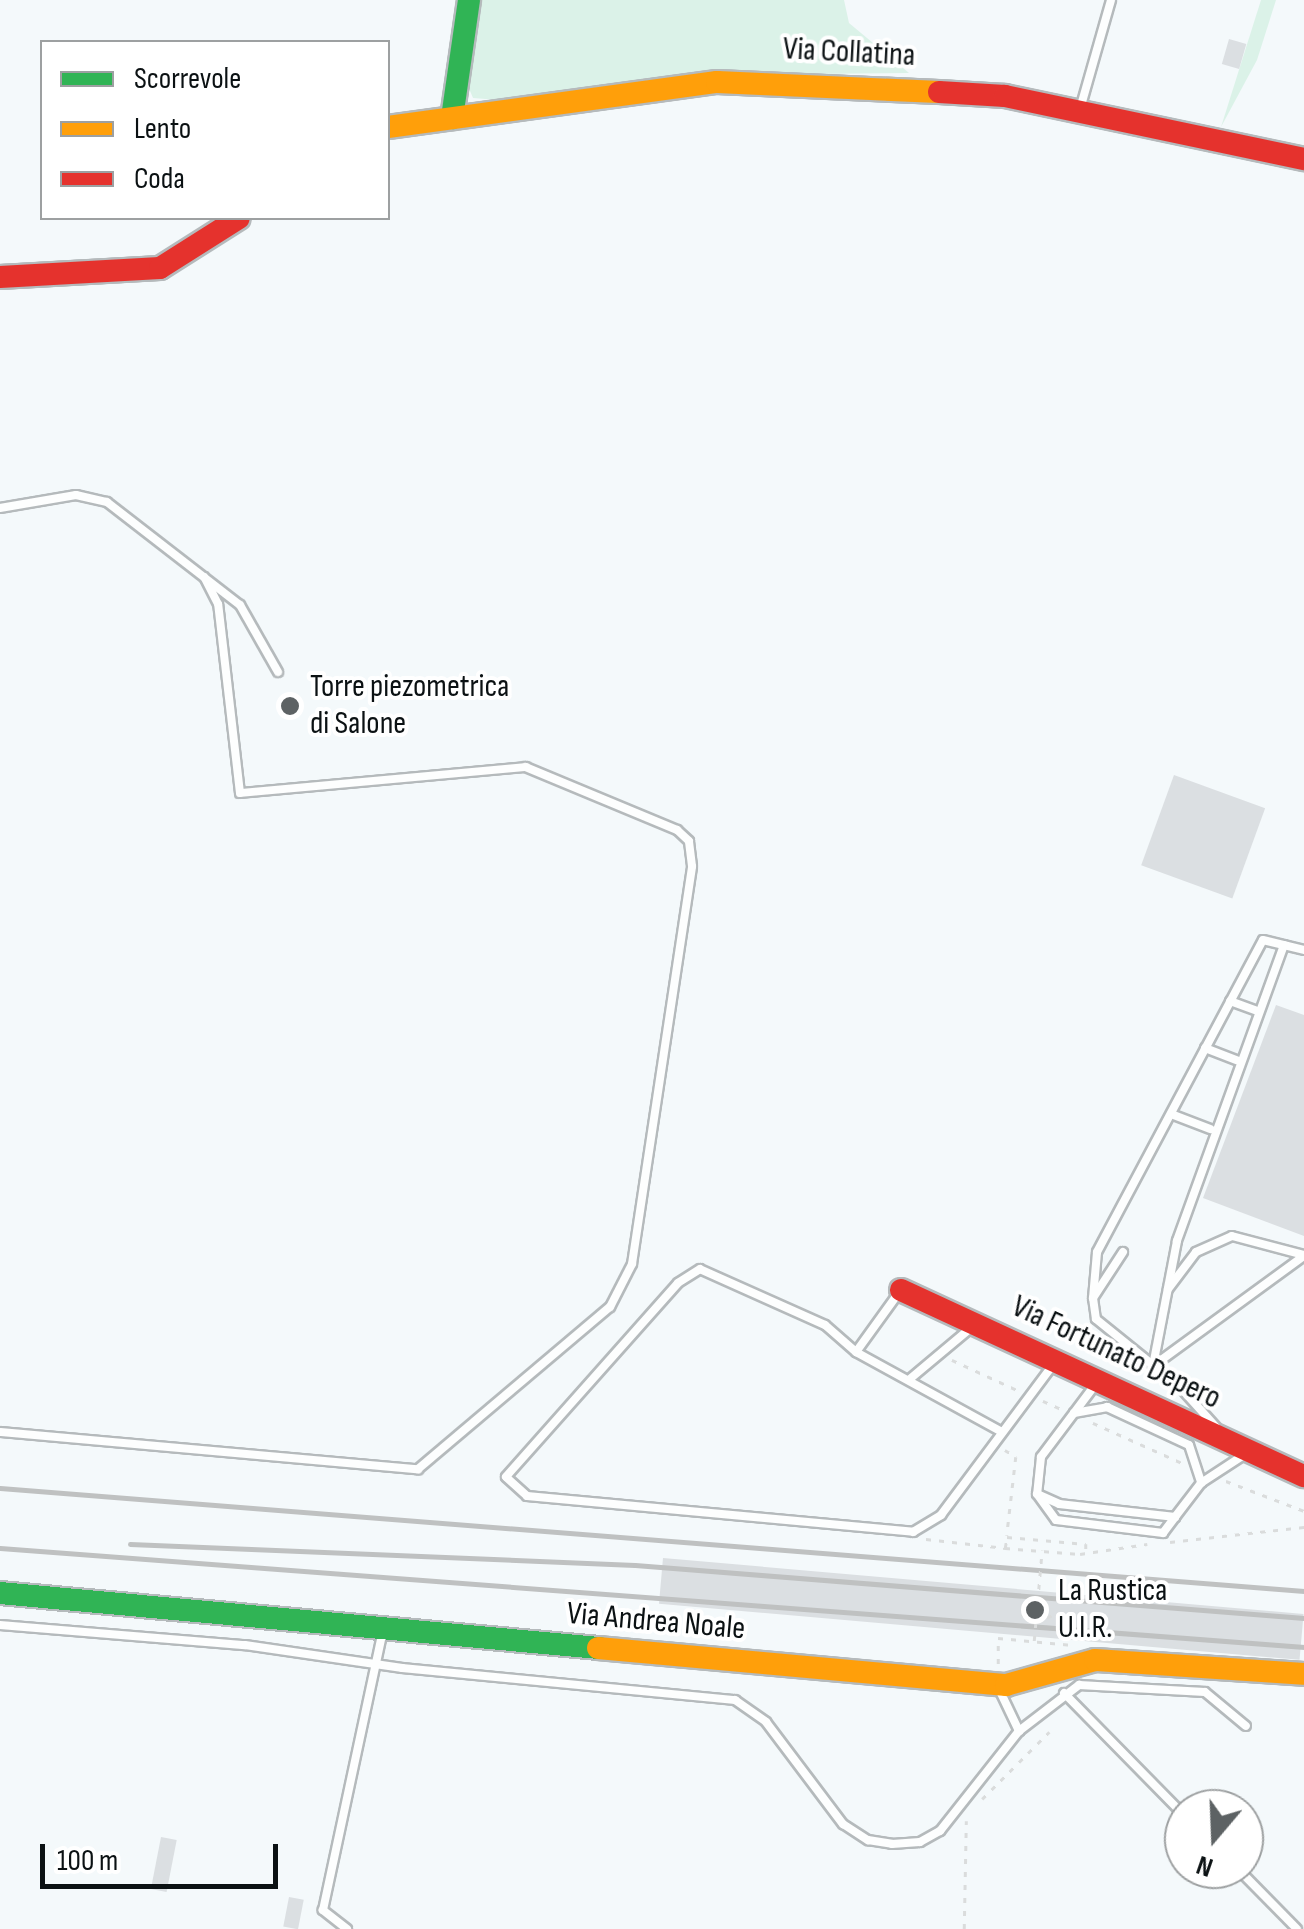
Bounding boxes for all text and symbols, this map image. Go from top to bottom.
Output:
street label: Via Collatina [782,30,916,76]
legend [40,40,390,220]
text: Scorrevole [134,61,241,97]
text: Lento [134,111,191,147]
text: Coda [134,161,185,197]
place label: Torre piezometrica di Salone [310,669,509,744]
marker: Torre piezometrica di Salone [279,695,301,717]
street label: Via Fortunato Depero [1005,1288,1227,1418]
place label: La Rustica U.I.R. [1058,1573,1167,1648]
street label: Via Andrea Noale [565,1595,747,1649]
marker: La Rustica U.I.R. [1022,1597,1048,1623]
north arrow [1164,1789,1264,1889]
scale bar [45,1824,282,1886]
text: 100 m [57,1843,118,1879]
text: N [1192,1848,1217,1884]

